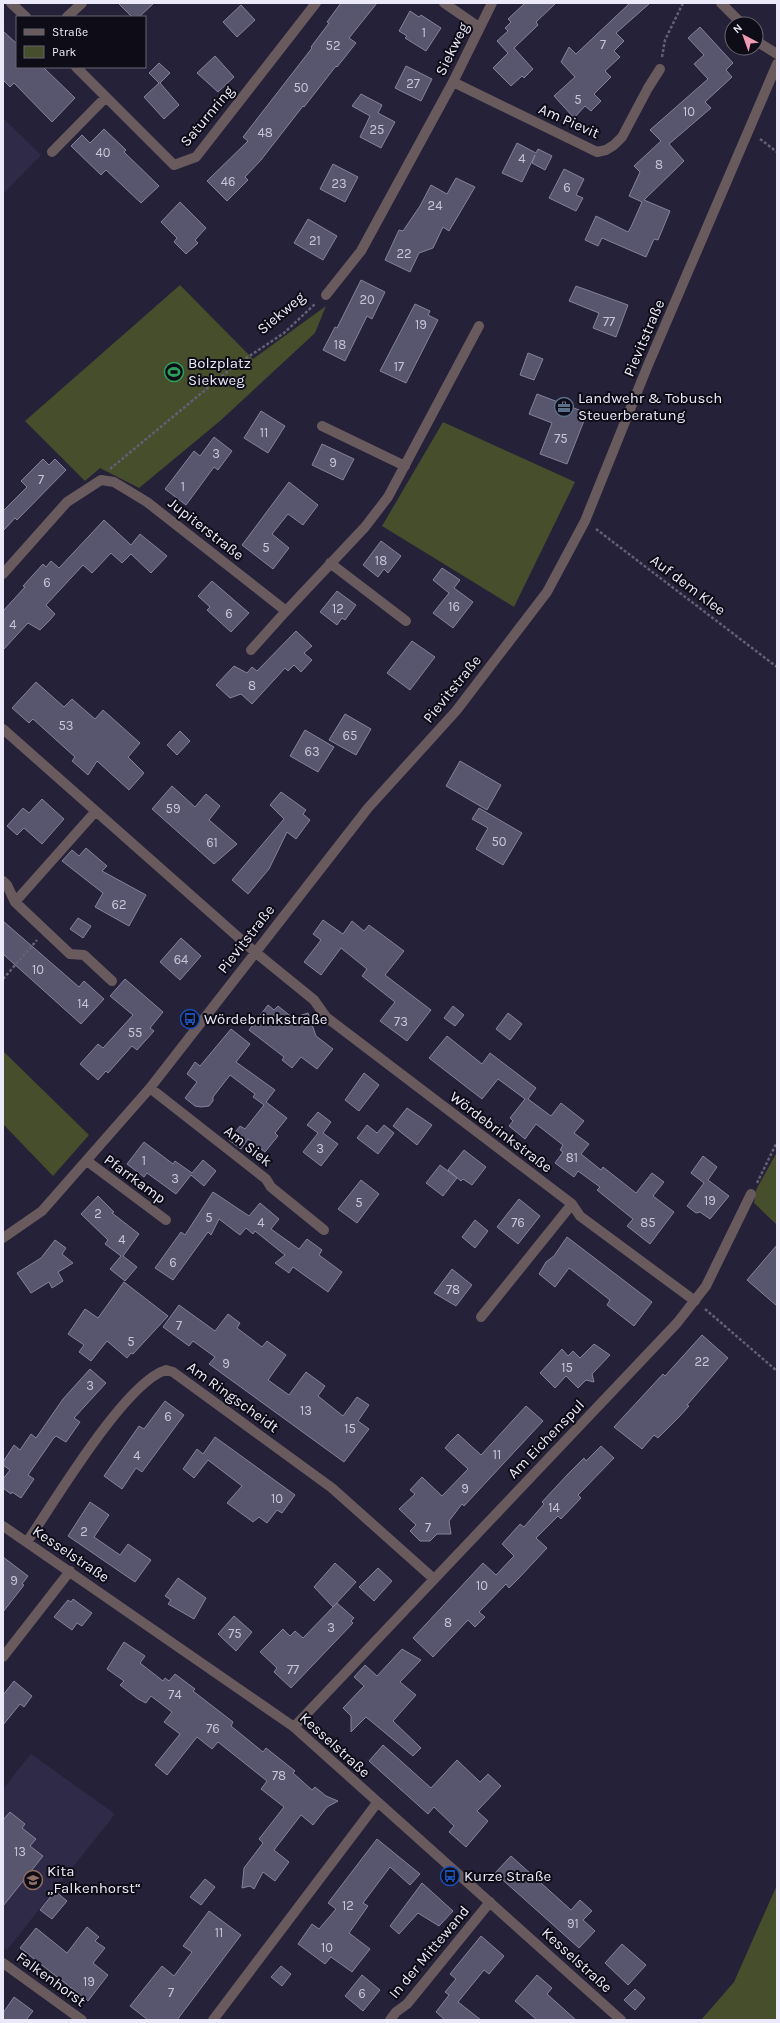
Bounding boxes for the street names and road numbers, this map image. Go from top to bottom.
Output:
street label: Siekweg [431,19,473,78]
street label: Saturnring [176,81,238,150]
street label: Am Pievit [536,100,602,142]
street label: Siekweg [253,288,309,338]
street label: Pievitstraße [620,297,668,379]
street label: Jupiterstraße [165,494,247,564]
street label: Auf dem Klee [647,551,729,619]
street label: Pievitstraße [419,651,485,727]
street label: Pievitstraße [214,901,278,977]
street label: Wördebrinkstraße [446,1088,556,1176]
street label: Am Siek [220,1122,276,1170]
street label: Pfarrkamp [101,1151,169,1207]
street label: Am Ringscheidt [184,1358,283,1436]
street label: Am Eichenspul [504,1396,588,1482]
street label: Kesselstraße [29,1522,113,1586]
street label: Kesselstraße [296,1709,374,1781]
street label: In der Mittewand [385,1902,473,2002]
street label: Kesselstraße [538,1924,616,1996]
street label: Falkenhorst [13,1948,89,2010]

